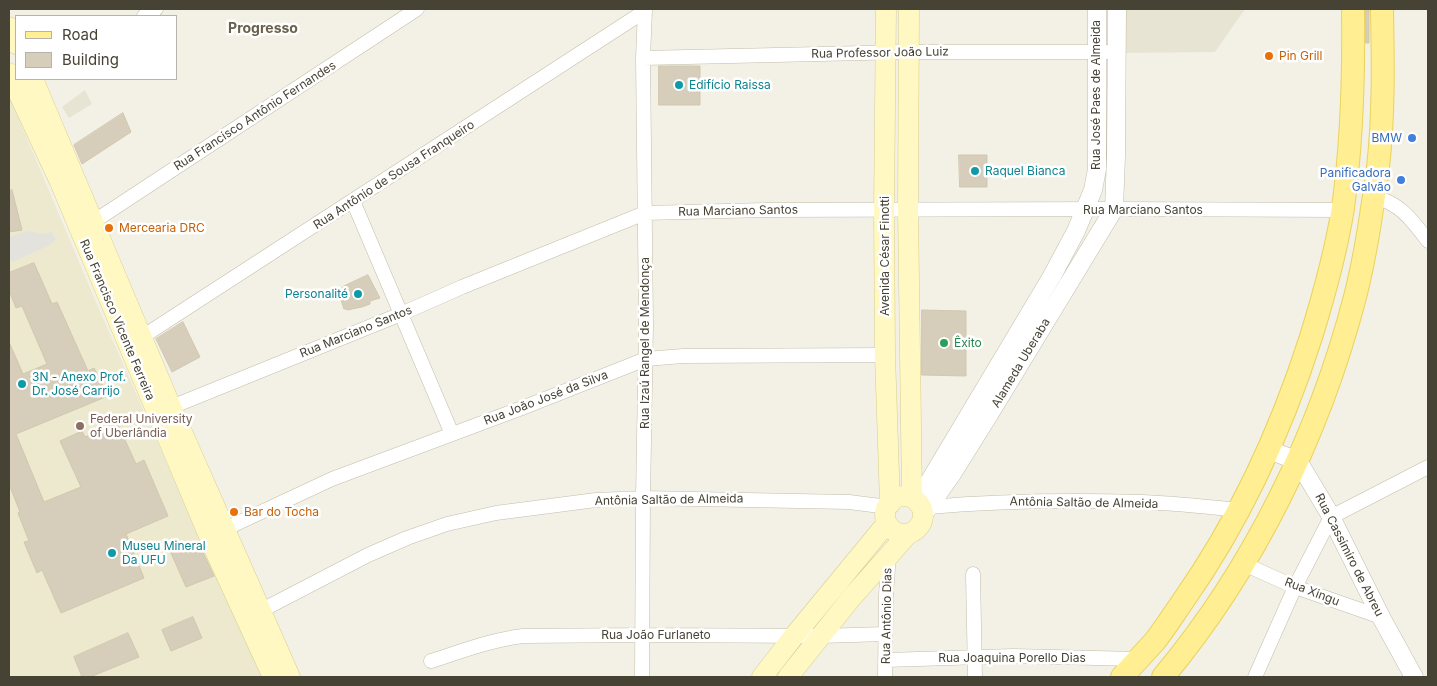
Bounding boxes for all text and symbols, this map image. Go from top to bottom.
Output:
legend [15,15,178,80]
street label: Rua José Paes de Almeida [1089,20,1103,170]
district label: Progresso [228,21,298,37]
text: Road [62,25,98,44]
street label: Rua Professor João Luiz [811,45,949,61]
place label: Pin Grill [1279,49,1322,63]
text: Building [62,50,119,69]
marker: Pin Grill [1263,50,1275,62]
street label: Rua Francisco Antônio Fernandes [171,58,339,174]
place label: Edifício Raissa [689,78,771,92]
marker: Edifício Raissa [673,79,685,91]
street label: Rua Antônio de Sousa Franqueiro [311,118,477,232]
place label: BMW [1371,131,1402,145]
marker: BMW [1406,132,1418,144]
place label: Raquel Bianca [985,164,1065,178]
marker: Raquel Bianca [969,165,981,177]
place label: Panificadora Galvão [1320,166,1391,194]
marker: Panificadora Galvão [1395,174,1407,186]
street label: Avenida César Finotti [878,196,892,316]
street label: Rua Marciano Santos [678,203,798,219]
street label: Rua Marciano Santos [1083,203,1203,217]
place label: Mercearia DRC [119,221,205,235]
marker: Mercearia DRC [103,222,115,234]
street label: Rua Francisco Vicente Ferreira [76,237,158,403]
street label: Rua Izaú Rangel de Mendonça [638,257,652,429]
place label: Personalité [285,287,348,301]
marker: Personalité [352,288,364,300]
street label: Rua Marciano Santos [298,303,414,361]
street label: Alameda Uberaba [989,316,1053,410]
place label: Êxito [954,336,982,350]
marker: Êxito [938,337,950,349]
street label: Rua João José da Silva [482,368,610,428]
place label: 3N - Anexo Prof. Dr. José Carrijo [32,370,126,398]
marker: 3N - Anexo Prof. Dr. José Carrijo [16,378,28,390]
place label: Federal University of Uberlândia [90,412,193,440]
marker: Federal University of Uberlândia [74,420,86,432]
street label: Rua Cassimiro de Abreu [1312,491,1386,619]
street label: Antônia Saltão de Almeida [595,492,743,508]
street label: Antônia Saltão de Almeida [1010,495,1158,511]
place label: Bar do Tocha [244,505,319,519]
marker: Bar do Tocha [228,506,240,518]
place label: Museu Mineral Da UFU [122,539,206,567]
marker: Museu Mineral Da UFU [106,547,118,559]
street label: Rua Antônio Dias [879,568,895,664]
street label: Rua Xingu [1283,575,1341,609]
street label: Rua João Furlaneto [601,628,711,642]
street label: Rua Joaquina Porello Dias [938,651,1086,665]

